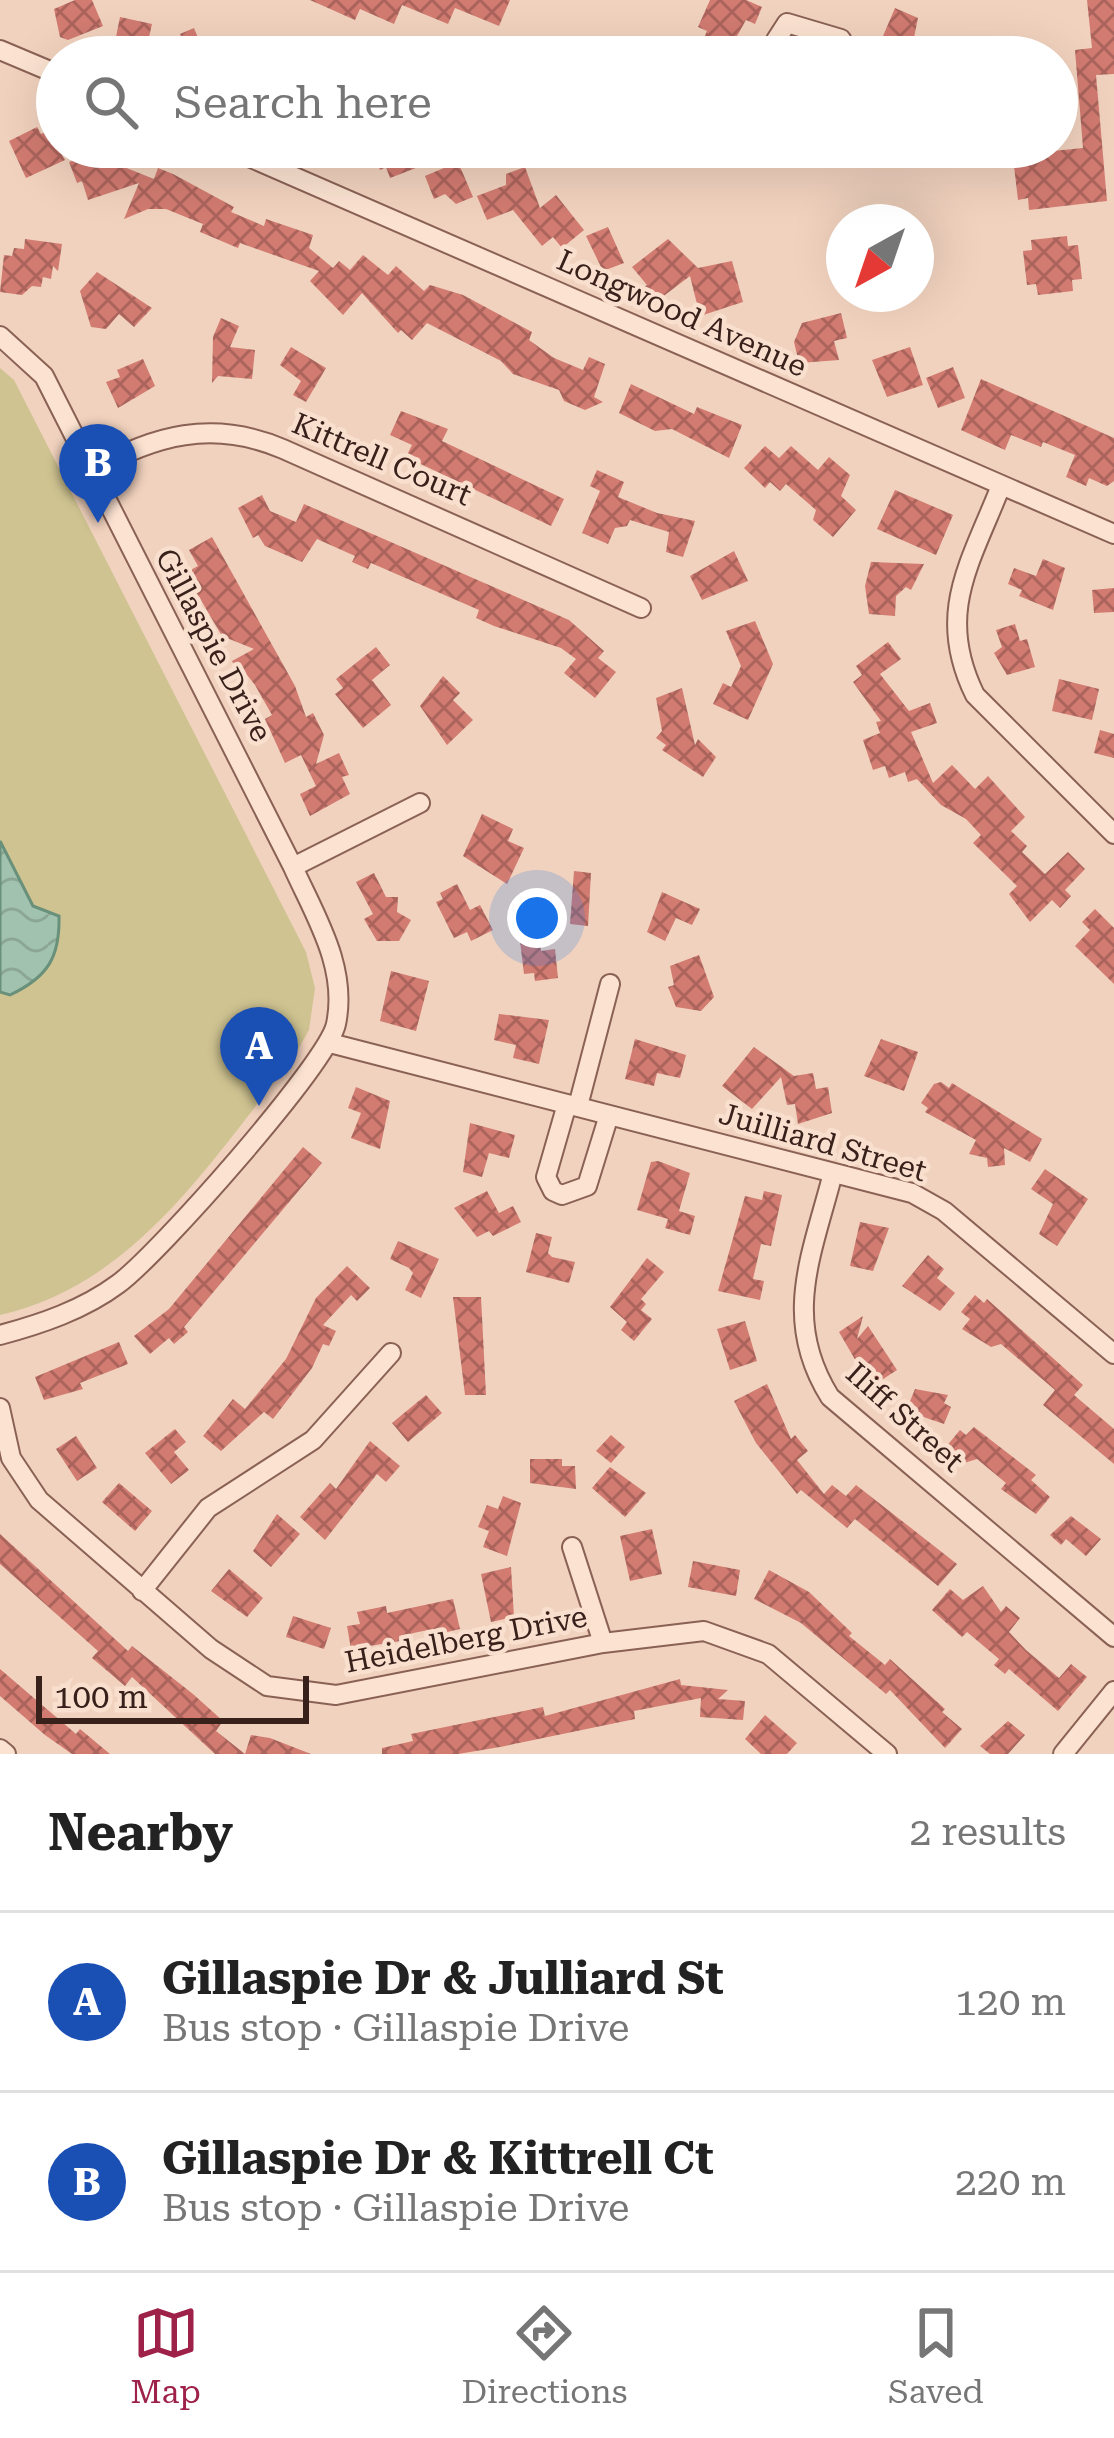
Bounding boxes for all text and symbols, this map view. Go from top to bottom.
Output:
search box [36,36,1078,168]
icon: search [78,69,144,135]
text: Search here [174,76,432,129]
north arrow [826,204,934,312]
street label: Longwood Avenue [552,242,812,384]
street label: Kittrell Court [287,406,477,512]
pin: B [59,424,137,523]
street label: Gillaspie Drive [148,543,280,747]
your location [507,888,567,948]
pin: A [220,1007,298,1106]
street label: Juilliard Street [715,1096,931,1188]
street label: Iliff Street [839,1355,971,1479]
street label: Heidelberg Drive [342,1598,590,1680]
scale bar [36,1670,309,1723]
text: 100 m [54,1677,148,1716]
text: Nearby [48,1803,233,1862]
text: 2 results [909,1809,1066,1855]
text: Gillaspie Dr & Julliard St [162,1952,724,2005]
text: A [73,1979,101,2025]
text: 120 m [955,1979,1066,2025]
text: Bus stop · Gillaspie Drive [162,2005,629,2051]
text: Gillaspie Dr & Kittrell Ct [162,2132,714,2185]
text: B [73,2159,101,2205]
text: 220 m [955,2159,1066,2205]
text: Bus stop · Gillaspie Drive [162,2185,629,2231]
tab: Map [130,2300,201,2411]
tab: Directions [461,2300,627,2411]
tab: Saved [888,2300,984,2411]

